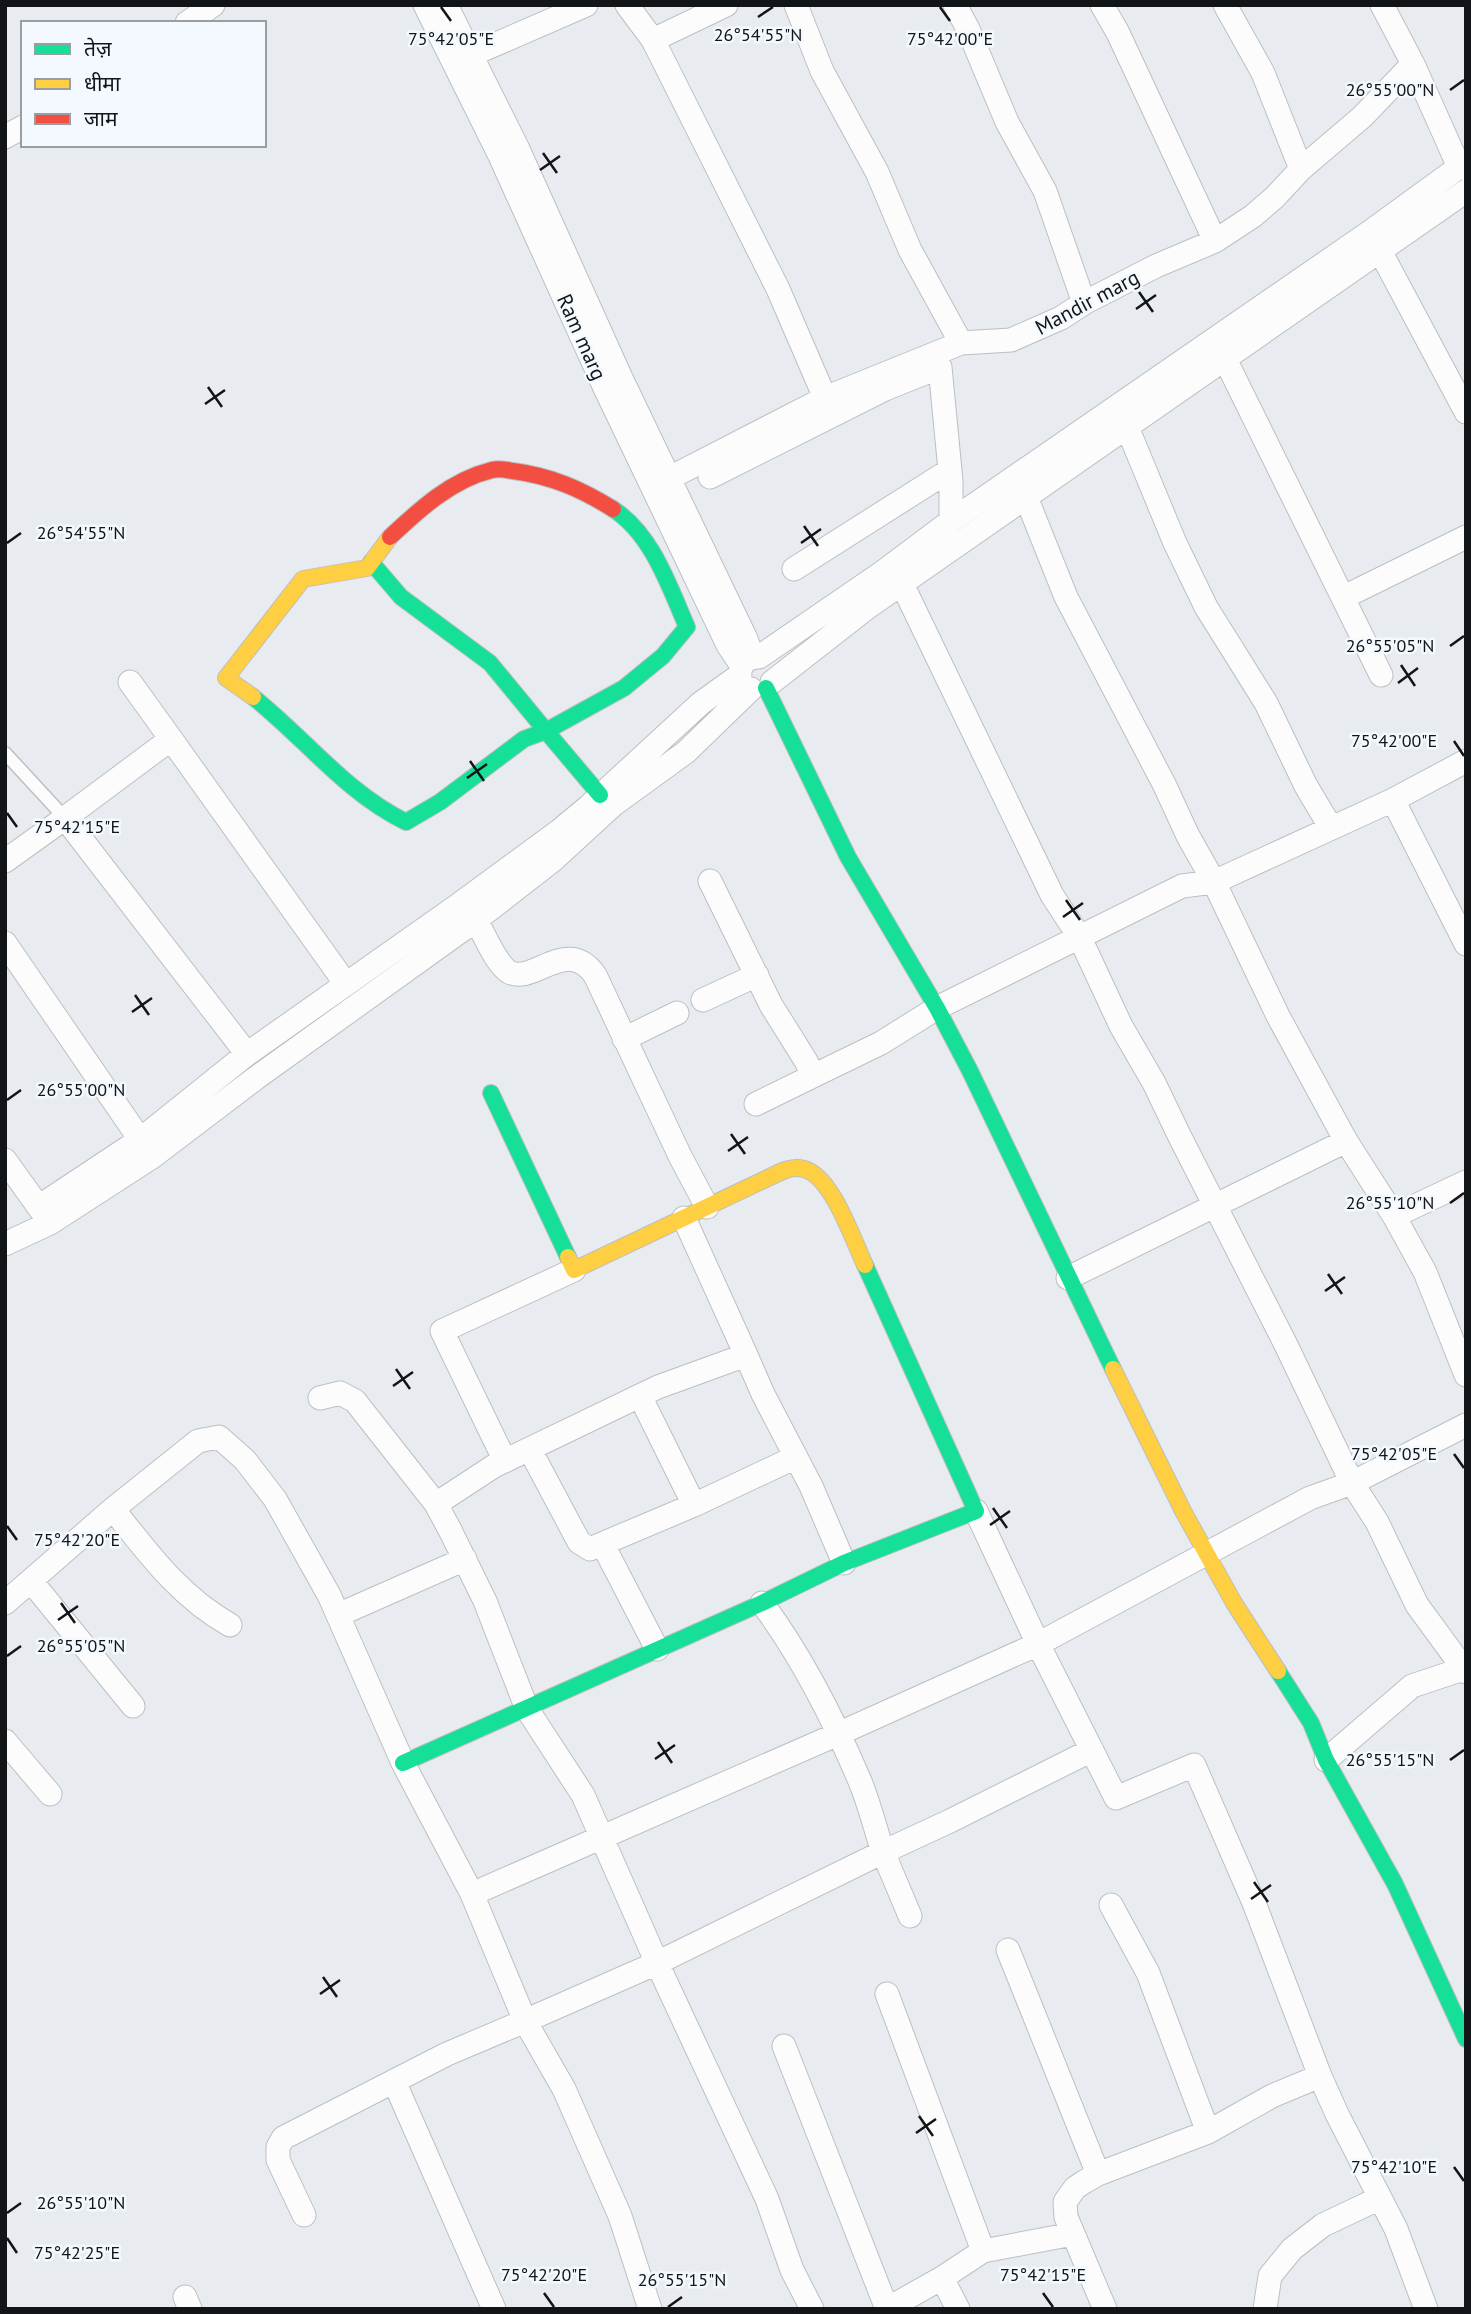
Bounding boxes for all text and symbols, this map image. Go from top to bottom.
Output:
legend [21,21,266,147]
text: 26°54'55"N [714,23,802,46]
text: 75°42'05"E [408,27,494,50]
text: 75°42'00"E [907,27,993,50]
text: तेज़ [84,35,112,62]
text: धीमा [84,70,121,97]
text: 26°55'00"N [1346,78,1434,101]
text: जाम [84,105,118,132]
street label: Mandir marg [1030,263,1144,341]
street label: Ram marg [551,290,613,384]
text: 26°54'55"N [37,521,125,544]
text: 26°55'05"N [1346,634,1434,657]
text: 75°42'00"E [1351,729,1437,752]
text: 75°42'15"E [34,815,120,838]
text: 26°55'00"N [37,1078,125,1101]
text: 26°55'10"N [1346,1191,1434,1214]
text: 75°42'05"E [1351,1442,1437,1465]
text: 75°42'20"E [34,1528,120,1551]
text: 26°55'05"N [37,1634,125,1657]
text: 26°55'15"N [1346,1748,1434,1771]
text: 75°42'10"E [1351,2155,1437,2178]
text: 26°55'10"N [37,2191,125,2214]
text: 75°42'25"E [34,2241,120,2264]
text: 75°42'20"E [501,2263,587,2286]
text: 75°42'15"E [1000,2263,1086,2286]
text: 26°55'15"N [638,2268,726,2291]

